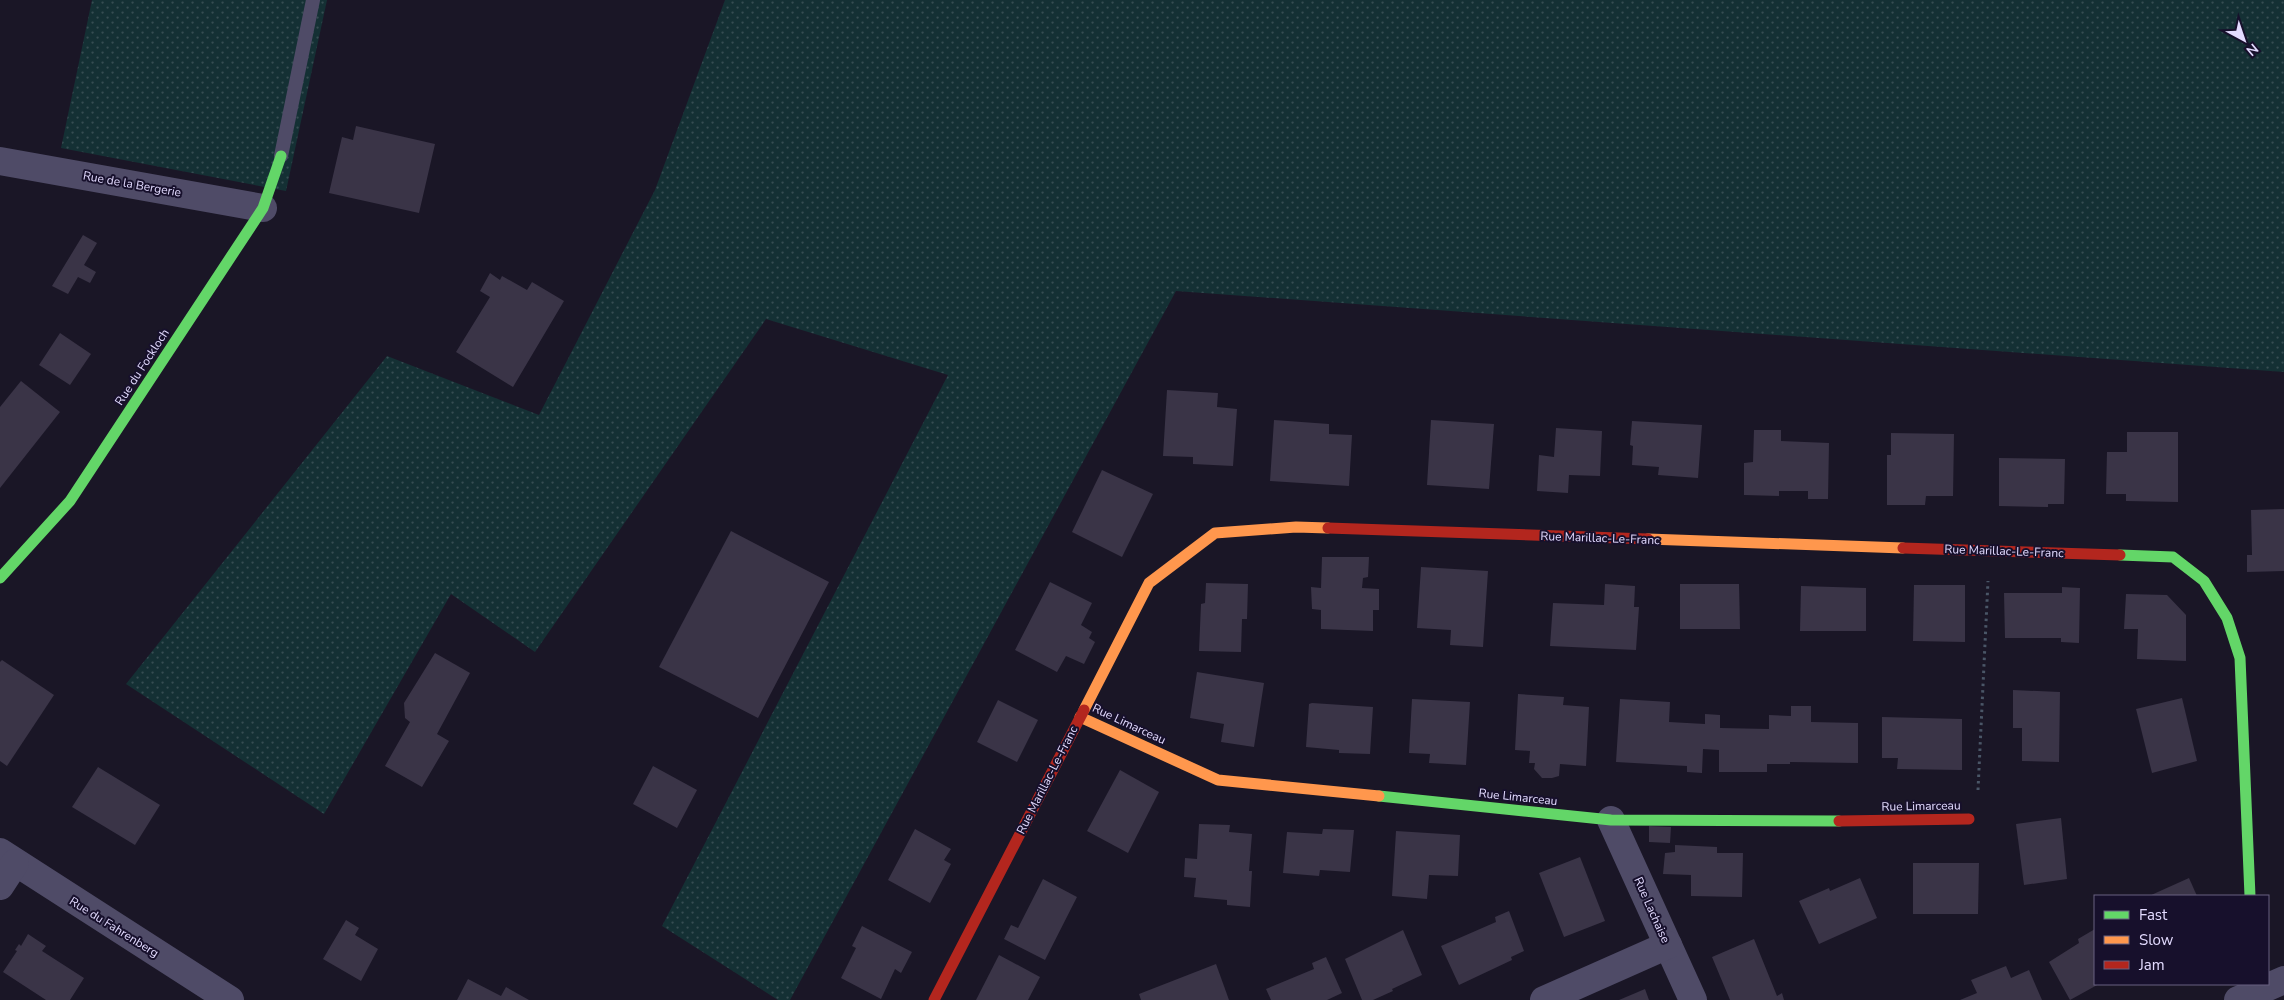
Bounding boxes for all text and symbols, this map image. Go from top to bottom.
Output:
north arrow [2219,15,2269,65]
text: N [2242,39,2262,60]
street label: Rue de la Bergerie [82,168,182,200]
street label: Rue du Fockloch [111,326,173,408]
street label: Rue Marillac-Le-Franc [1540,528,1660,548]
street label: Rue Marillac-Le-Franc [1944,541,2064,561]
street label: Rue Limarceau [1090,700,1168,748]
street label: Rue Marillac-Le-Franc [1013,723,1081,837]
street label: Rue Limarceau [1478,785,1558,809]
street label: Rue Limarceau [1881,797,1961,815]
street label: Rue Lachaise [1630,874,1674,946]
street label: Rue du Fahrenberg [66,893,162,961]
legend [2094,895,2269,985]
text: Fast [2139,905,2168,925]
text: Slow [2139,930,2174,950]
text: Jam [2138,955,2165,975]

